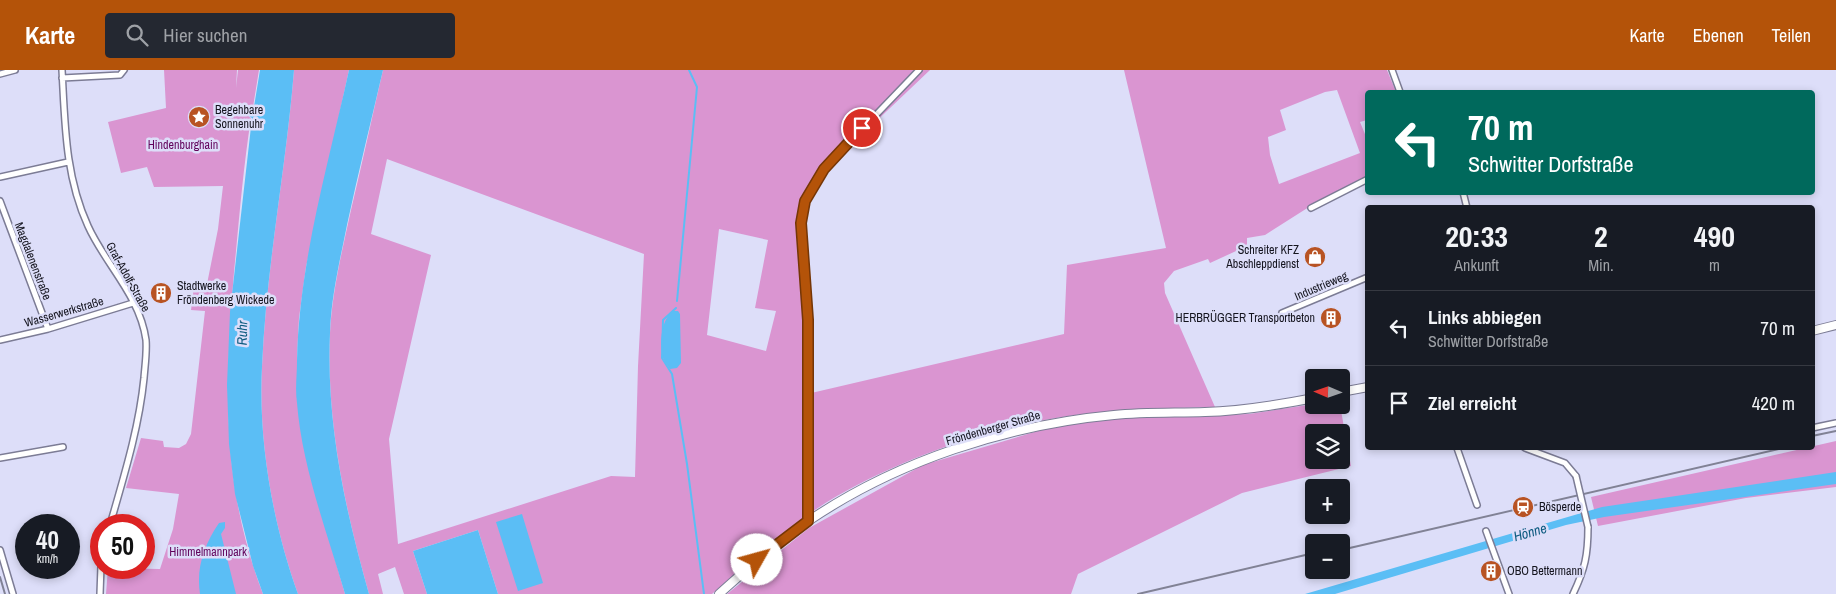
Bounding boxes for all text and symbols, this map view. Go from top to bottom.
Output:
search box [105,13,455,58]
text: Karte [25,19,75,51]
icon: search [123,21,151,49]
text: Hier suchen [163,22,247,48]
text: Karte [1629,23,1665,48]
text: Ebenen [1693,23,1744,48]
text: Teilen [1772,23,1811,48]
place label: Begehbare Sonnenuhr [215,102,264,132]
text: 70 m [1468,104,1533,151]
place icon: Begehbare Sonnenuhr [187,105,211,129]
pin [841,107,883,149]
icon: left [1385,110,1450,175]
icon: arrive [848,114,876,142]
park label: Hindenburghain [148,137,218,153]
text: Schwitter Dorfstraße [1468,149,1633,179]
text: 20:33 [1445,216,1508,256]
text: 2 [1594,216,1608,256]
text: 490 [1694,216,1735,256]
street label: Magdalenenstraße [11,220,55,302]
street label: Graf-Adolf-Straße [102,239,154,315]
place label: Schreiter KFZ Abschleppdienst [1225,242,1299,272]
shop icon: Schreiter KFZ Abschleppdienst [1303,245,1327,269]
text: Ankunft [1454,254,1499,276]
text: Min. [1588,254,1614,276]
text: m [1709,254,1720,276]
street label: Industrieweg [1292,267,1351,304]
place label: Stadtwerke Fröndenberg Wickede [177,278,274,308]
building icon: Stadtwerke Fröndenberg Wickede [149,281,173,305]
street label: Wasserwerkstraße [23,293,105,331]
text: Links abbiegen [1428,304,1541,330]
building icon: HERBRÜGGER Transportbeton [1319,306,1343,330]
place label: HERBRÜGGER Transportbeton [1176,309,1315,326]
icon: left [1385,314,1413,342]
text: 70 m [1760,315,1795,341]
water label: Ruhr [233,319,251,346]
text: Schwitter Dorfstraße [1428,330,1548,352]
north arrow [1305,369,1350,414]
map controls [1305,369,1350,579]
icon: arrive [1385,389,1413,417]
text: Ziel erreicht [1428,390,1516,416]
text: 420 m [1752,390,1795,416]
street label: Fröndenberger Straße [944,407,1042,449]
button: layers [1305,424,1350,469]
button: + [1305,479,1350,524]
station icon: Bösperde [1511,495,1535,519]
place label: Bösperde [1539,499,1581,515]
speed limit sign: 50 [90,514,155,579]
water label: Hönne [1511,519,1549,545]
text: 40 [36,523,59,557]
position arrow [730,533,782,585]
button: − [1305,534,1350,579]
park label: Himmelmannpark [169,544,247,560]
text: km/h [37,551,58,567]
building icon: OBO Bettermann [1479,559,1503,583]
place label: OBO Bettermann [1507,563,1582,579]

